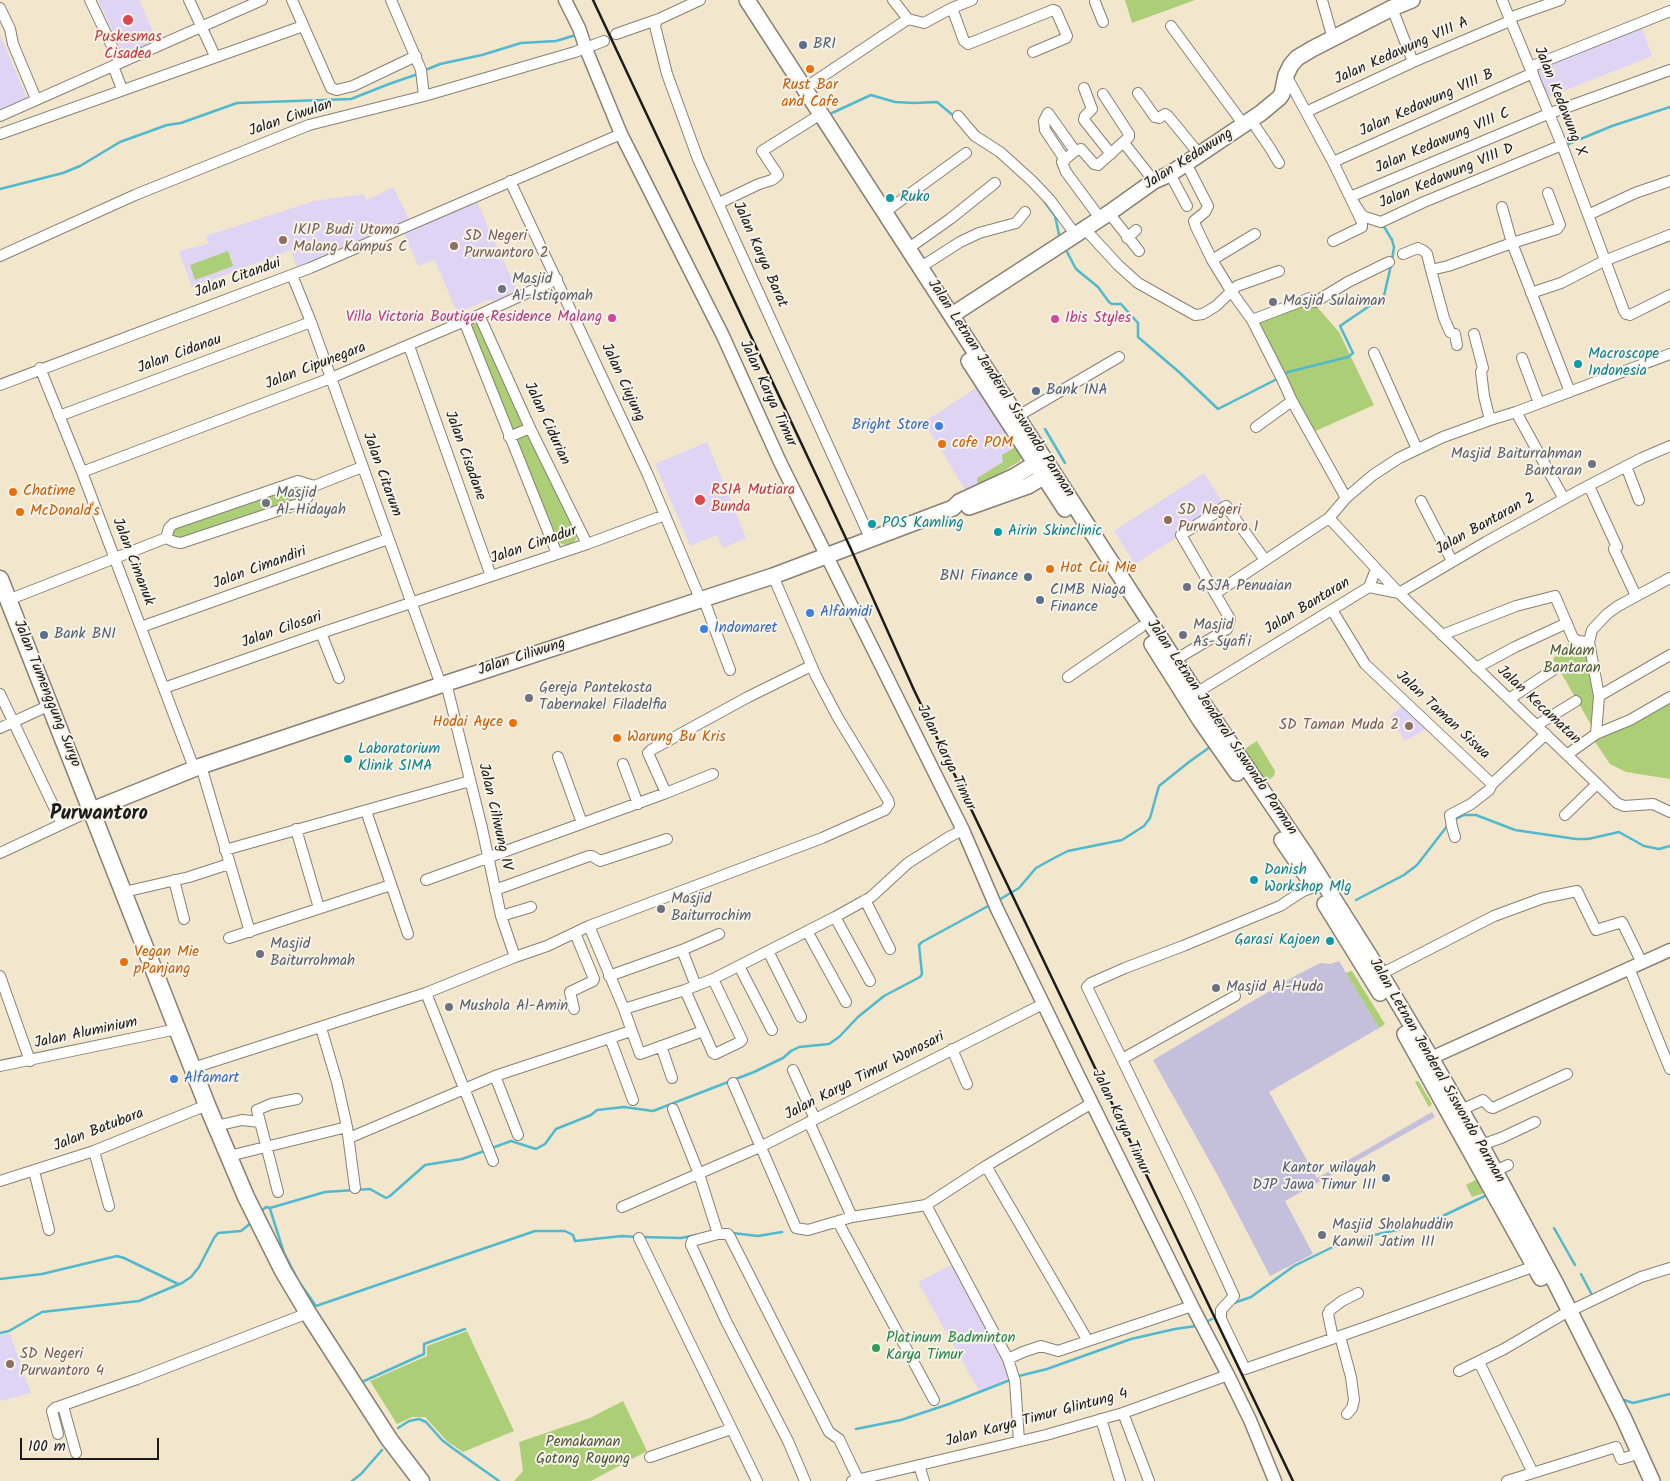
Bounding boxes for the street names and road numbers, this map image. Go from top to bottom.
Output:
street label: Jalan Kedawung VIII A [1332,14,1472,90]
street label: Jalan Kedawung X [1529,45,1589,159]
street label: Jalan Kedawung VIII B [1357,66,1497,142]
street label: Jalan Ciwulan [247,96,335,142]
street label: Jalan Kedawung VIII C [1373,106,1513,178]
street label: Jalan Kedawung [1141,126,1237,194]
street label: Jalan Kedawung VIII D [1377,140,1517,214]
street label: Jalan Karya Barat [728,199,790,311]
street label: Jalan Citandui [192,255,284,303]
street label: Jalan Letnan Jenderal Siswondo Parman [923,277,1077,501]
street label: Jalan Cidanau [136,331,224,379]
street label: Jalan Karya Timur [734,338,800,450]
street label: Jalan Cipunegara [263,339,369,395]
street label: Jalan Ciujung [596,341,648,425]
street label: Jalan Cidurian [519,380,573,468]
street label: Jalan Cisadane [439,409,489,503]
street label: Jalan Citarum [357,430,405,520]
street label: Jalan Bantaran 2 [1433,490,1539,560]
street label: Jalan Cimanuk [107,516,157,608]
street label: Jalan Cimadur [489,523,579,569]
street label: Jalan Cimandiri [211,544,309,594]
street label: Jalan Bantaran [1262,575,1354,639]
street label: Jalan Cilosari [239,609,325,653]
street label: Jalan Letnan Jenderal Siswondo Parman [1142,617,1300,839]
street label: Jalan Tumenggung Suryo [8,618,84,770]
street label: Jalan Ciliwung [476,635,568,681]
street label: Jalan Kecamatan [1492,663,1584,749]
street label: Jalan Taman Siswa [1391,668,1493,764]
street label: Jalan Karya Timur [912,702,978,814]
street label: Jalan Ciliwung IV [473,762,515,872]
street label: Jalan Letnan Jenderal Siswondo Parman [1364,955,1508,1187]
street label: Jalan Aluminium [33,1014,139,1054]
street label: Jalan Karya Timur Wonosari [782,1029,948,1125]
street label: Jalan Karya Timur [1087,1067,1153,1179]
street label: Jalan Batubara [51,1106,147,1156]
street label: Jalan Karya Timur Glintung 4 [944,1386,1130,1452]

